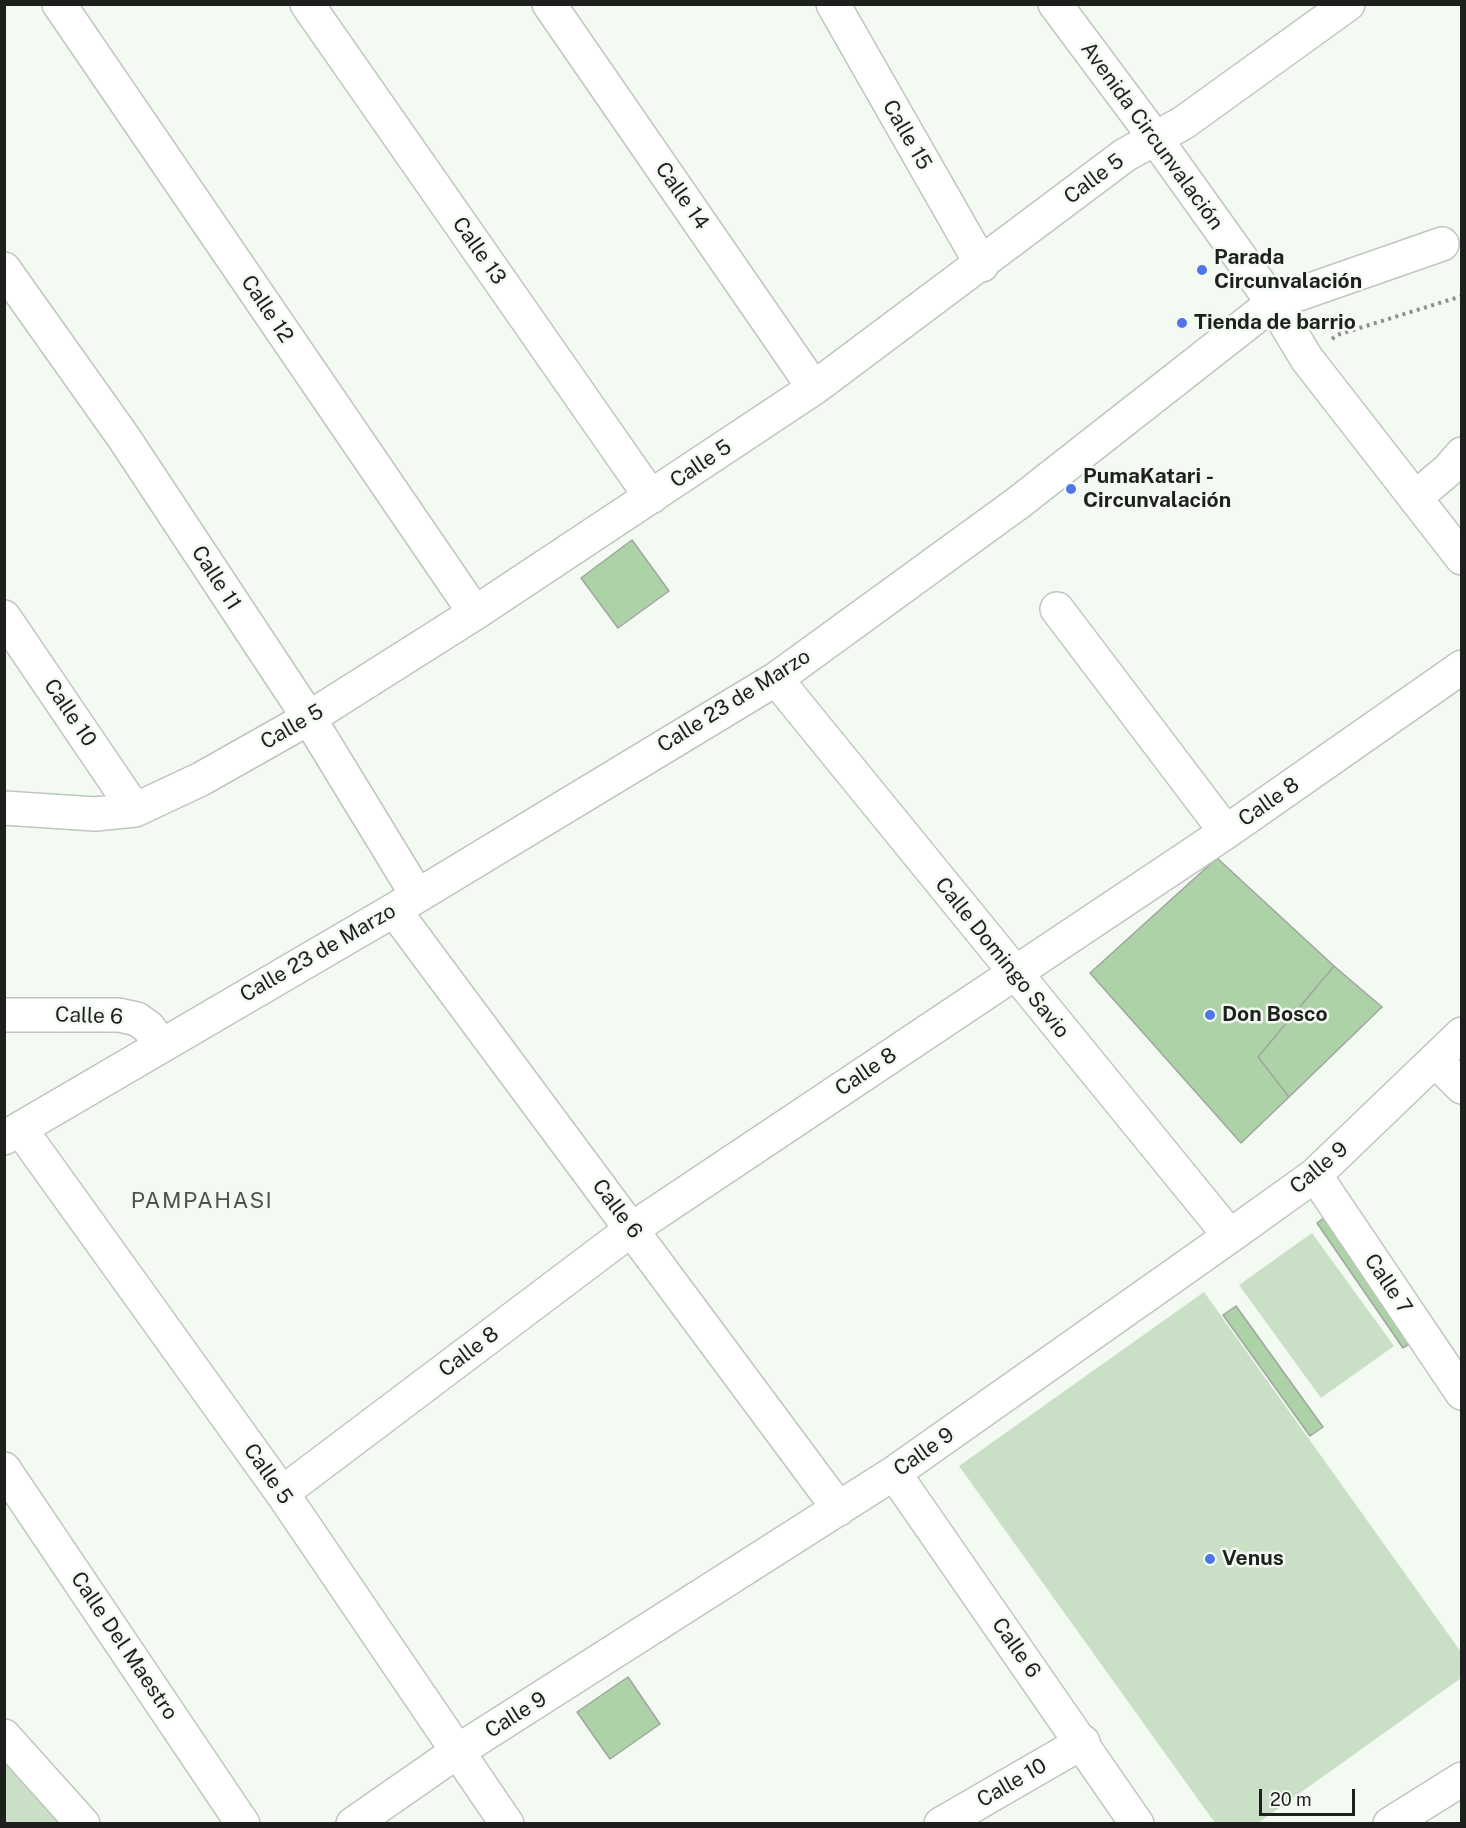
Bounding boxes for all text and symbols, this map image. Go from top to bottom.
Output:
street label: Avenida Circunvalación [1075,37,1229,235]
street label: Calle 15 [877,95,937,175]
street label: Calle 5 [1059,148,1129,210]
street label: Calle 14 [650,157,714,235]
street label: Calle 13 [447,212,511,290]
place label: Parada Circunvalación [1214,245,1362,295]
marker: Parada Circunvalación [1195,263,1209,277]
street label: Calle 12 [235,271,299,347]
place label: Tienda de barrio [1194,310,1356,336]
marker: Tienda de barrio [1175,316,1189,330]
street label: Calle 5 [666,434,736,494]
place label: PumaKatari - Circunvalación [1083,464,1231,514]
marker: PumaKatari - Circunvalación [1064,482,1078,496]
street label: Calle 11 [186,541,246,615]
street label: Calle 23 de Marzo [653,644,815,758]
street label: Calle 10 [38,674,102,752]
street label: Calle 5 [256,699,328,755]
street label: Calle 8 [1234,772,1304,832]
street label: Calle Domingo Savio [929,873,1075,1043]
street label: Calle 23 de Marzo [236,898,400,1008]
street label: Calle 6 [55,1002,123,1030]
place label: Don Bosco [1222,1002,1328,1028]
marker: Don Bosco [1203,1008,1217,1022]
street label: Calle 8 [831,1042,901,1102]
street label: Calle 9 [1285,1137,1353,1199]
street label: Calle 6 [587,1174,647,1244]
district label: PAMPAHASI [131,1188,273,1214]
street label: Calle 7 [1359,1249,1417,1319]
street label: Calle 8 [434,1321,504,1383]
street label: Calle 9 [889,1422,959,1482]
street label: Calle 5 [238,1439,298,1509]
place label: Venus [1222,1546,1284,1572]
marker: Venus [1203,1552,1217,1566]
street label: Calle Del Maestro [65,1567,183,1725]
street label: Calle 6 [986,1613,1046,1683]
street label: Calle 9 [481,1686,551,1744]
street label: Calle 10 [973,1753,1051,1813]
scale bar [1262,1777,1358,1815]
text: 20 m [1270,1789,1312,1810]

